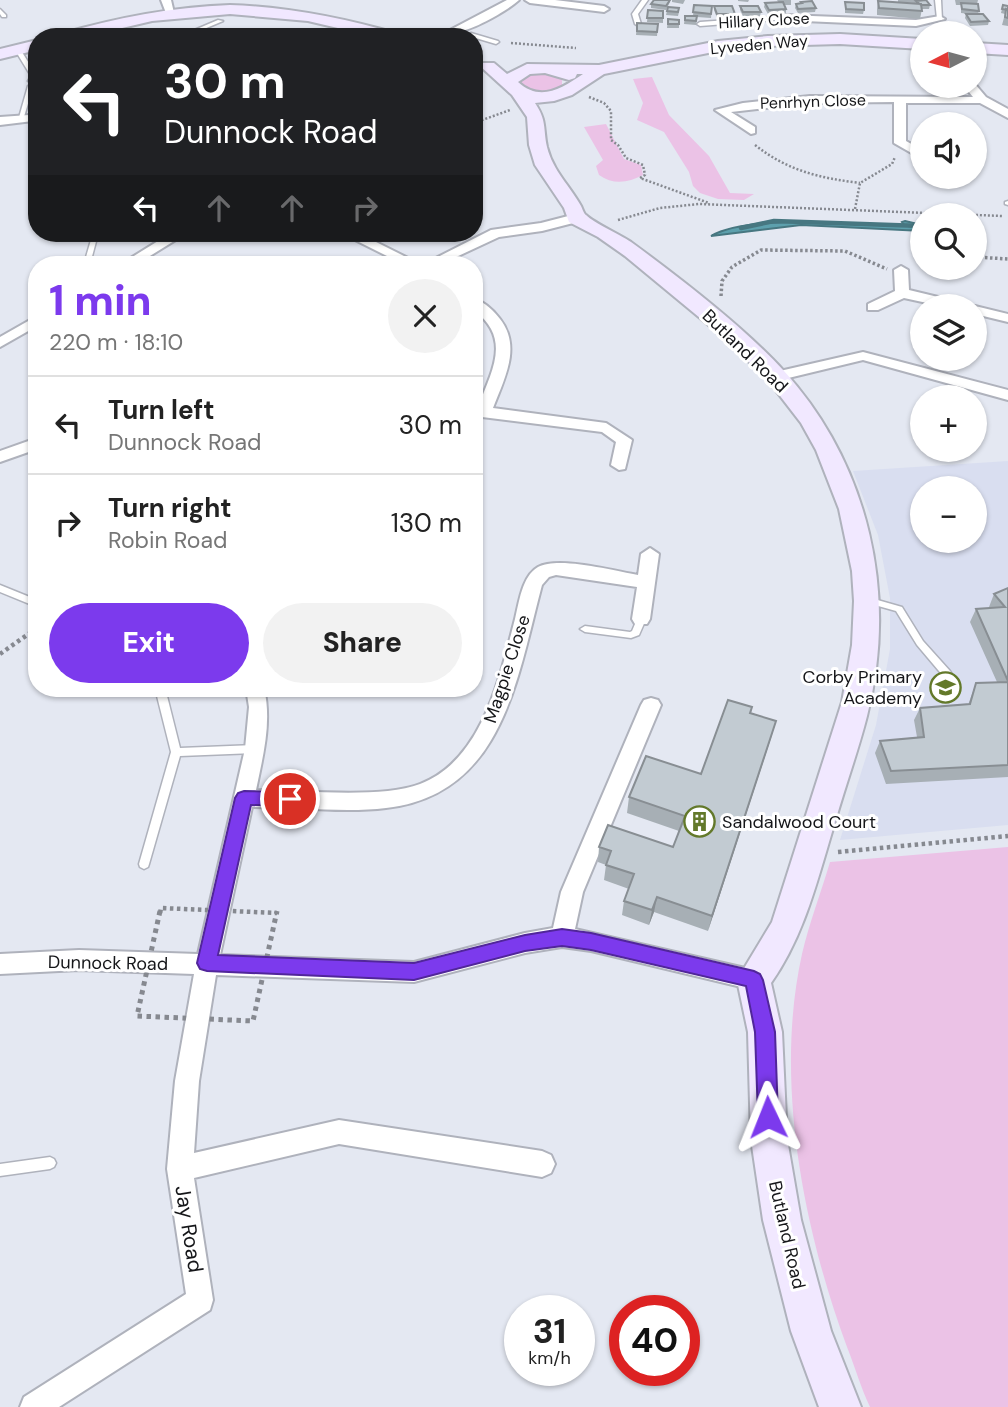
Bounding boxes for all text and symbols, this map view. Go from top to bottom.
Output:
street label: Hillary Close [718,8,810,33]
north arrow [910,21,987,98]
map controls [910,21,987,553]
street label: Lyveden Way [709,30,809,59]
text: 30 m [164,49,286,113]
icon: left [49,56,140,147]
street label: Penrhyn Close [760,89,866,114]
text: Dunnock Road [164,111,378,153]
button: sound [910,112,987,189]
icon: left [127,189,165,227]
icon: ahead [200,189,238,227]
icon: ahead [273,189,311,227]
icon: right [346,189,384,227]
button: search [910,203,987,280]
text: 1 min [49,273,152,328]
button: close [388,279,462,353]
button: layers [910,294,987,371]
street label: Butland Road [697,304,793,398]
text: 220 m · 18:10 [49,327,183,357]
button: + [910,385,987,462]
text: Turn left [108,393,215,427]
icon: left [49,406,87,444]
text: 30 m [399,408,462,442]
text: Dunnock Road [108,427,261,457]
button: − [910,476,987,553]
text: Turn right [108,491,232,525]
icon: right [49,504,87,542]
text: 130 m [391,506,462,540]
text: Robin Road [108,525,227,555]
button: Exit [49,603,249,683]
button: Share [263,603,462,683]
street label: Magpie Close [478,612,536,726]
place label: Corby Primary Academy [802,665,922,710]
school or university icon: Corby Primary Academy [928,670,962,704]
pin [260,769,320,829]
icon: arrive [271,780,309,818]
building icon: Sandalwood Court [682,805,716,839]
place label: Sandalwood Court [722,810,876,834]
street label: Dunnock Road [48,950,168,976]
position arrow [731,1080,805,1154]
street label: Butland Road [763,1179,811,1291]
street label: Jay Road [168,1183,210,1275]
speed limit sign: 40 [609,1295,700,1386]
text: 31 [533,1308,566,1354]
text: km/h [528,1346,571,1370]

